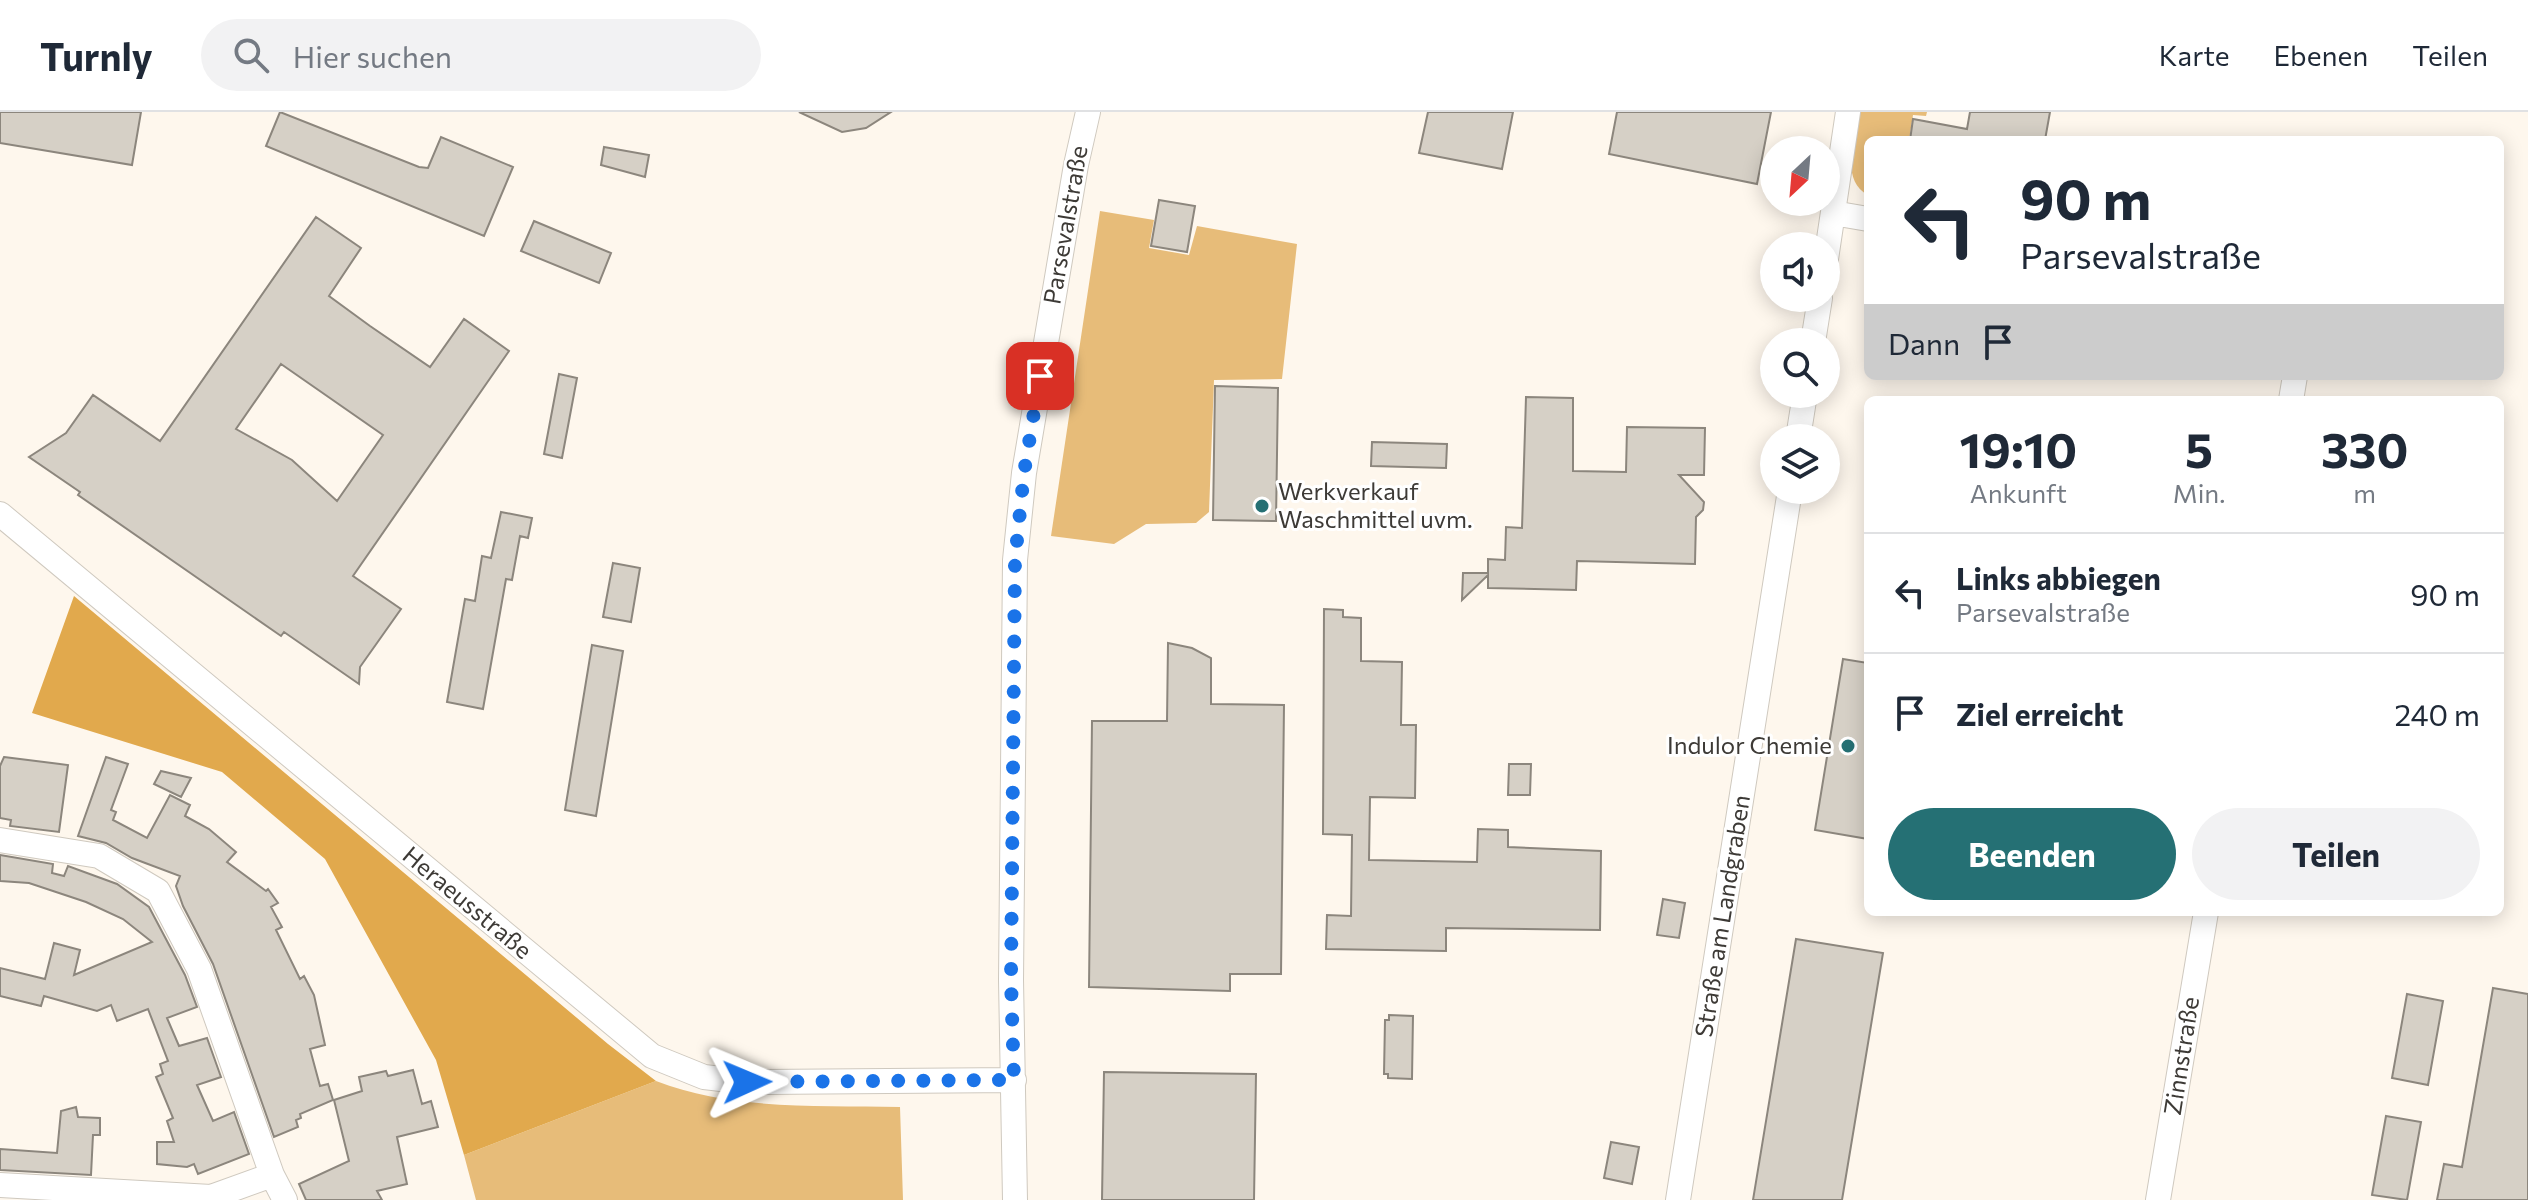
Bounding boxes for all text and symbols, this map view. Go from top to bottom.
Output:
search box [201,19,761,91]
text: Turnly [40,32,153,79]
icon: search [229,33,273,77]
text: Hier suchen [293,37,452,74]
text: Karte [2159,38,2230,72]
text: Ebenen [2274,38,2368,72]
text: Teilen [2412,38,2488,72]
north arrow [1760,136,1840,216]
map controls [1760,136,1840,504]
street label: Parsevalstraße [1036,143,1093,306]
text: 90 m [2020,163,2151,232]
icon: left [1888,168,1992,272]
button: sound [1760,232,1840,312]
text: Parsevalstraße [2020,232,2261,276]
icon: arrive [1976,320,2020,364]
text: Dann [1888,324,1960,361]
button: search [1760,328,1840,408]
pin [1006,342,1074,410]
icon: arrive [1018,354,1062,398]
text: 19:10 [1960,419,2077,478]
text: 5 [2185,419,2213,478]
text: 330 [2321,419,2408,478]
button: layers [1760,424,1840,504]
place label: Werkverkauf Waschmittel uvm. [1278,476,1473,533]
text: Ankunft [1970,477,2067,508]
text: Min. [2173,477,2225,508]
text: m [2353,477,2376,508]
marker: Werkverkauf Waschmittel uvm. [1253,497,1271,515]
text: Links abbiegen [1956,559,2161,596]
icon: left [1888,571,1932,615]
text: 90 m [2410,575,2480,612]
text: Parsevalstraße [1956,596,2130,627]
icon: arrive [1888,691,1932,735]
text: Ziel erreicht [1956,695,2124,732]
text: 240 m [2394,695,2480,732]
place label: Indulor Chemie [1667,730,1832,759]
marker: Indulor Chemie [1839,737,1857,755]
street label: Straße am Landgraben [1688,793,1755,1039]
button: Beenden [1888,808,2176,900]
button: Teilen [2192,808,2480,900]
street label: Heraeusstraße [398,840,538,964]
street label: Zinnstraße [2157,994,2204,1117]
position arrow [705,1040,789,1124]

